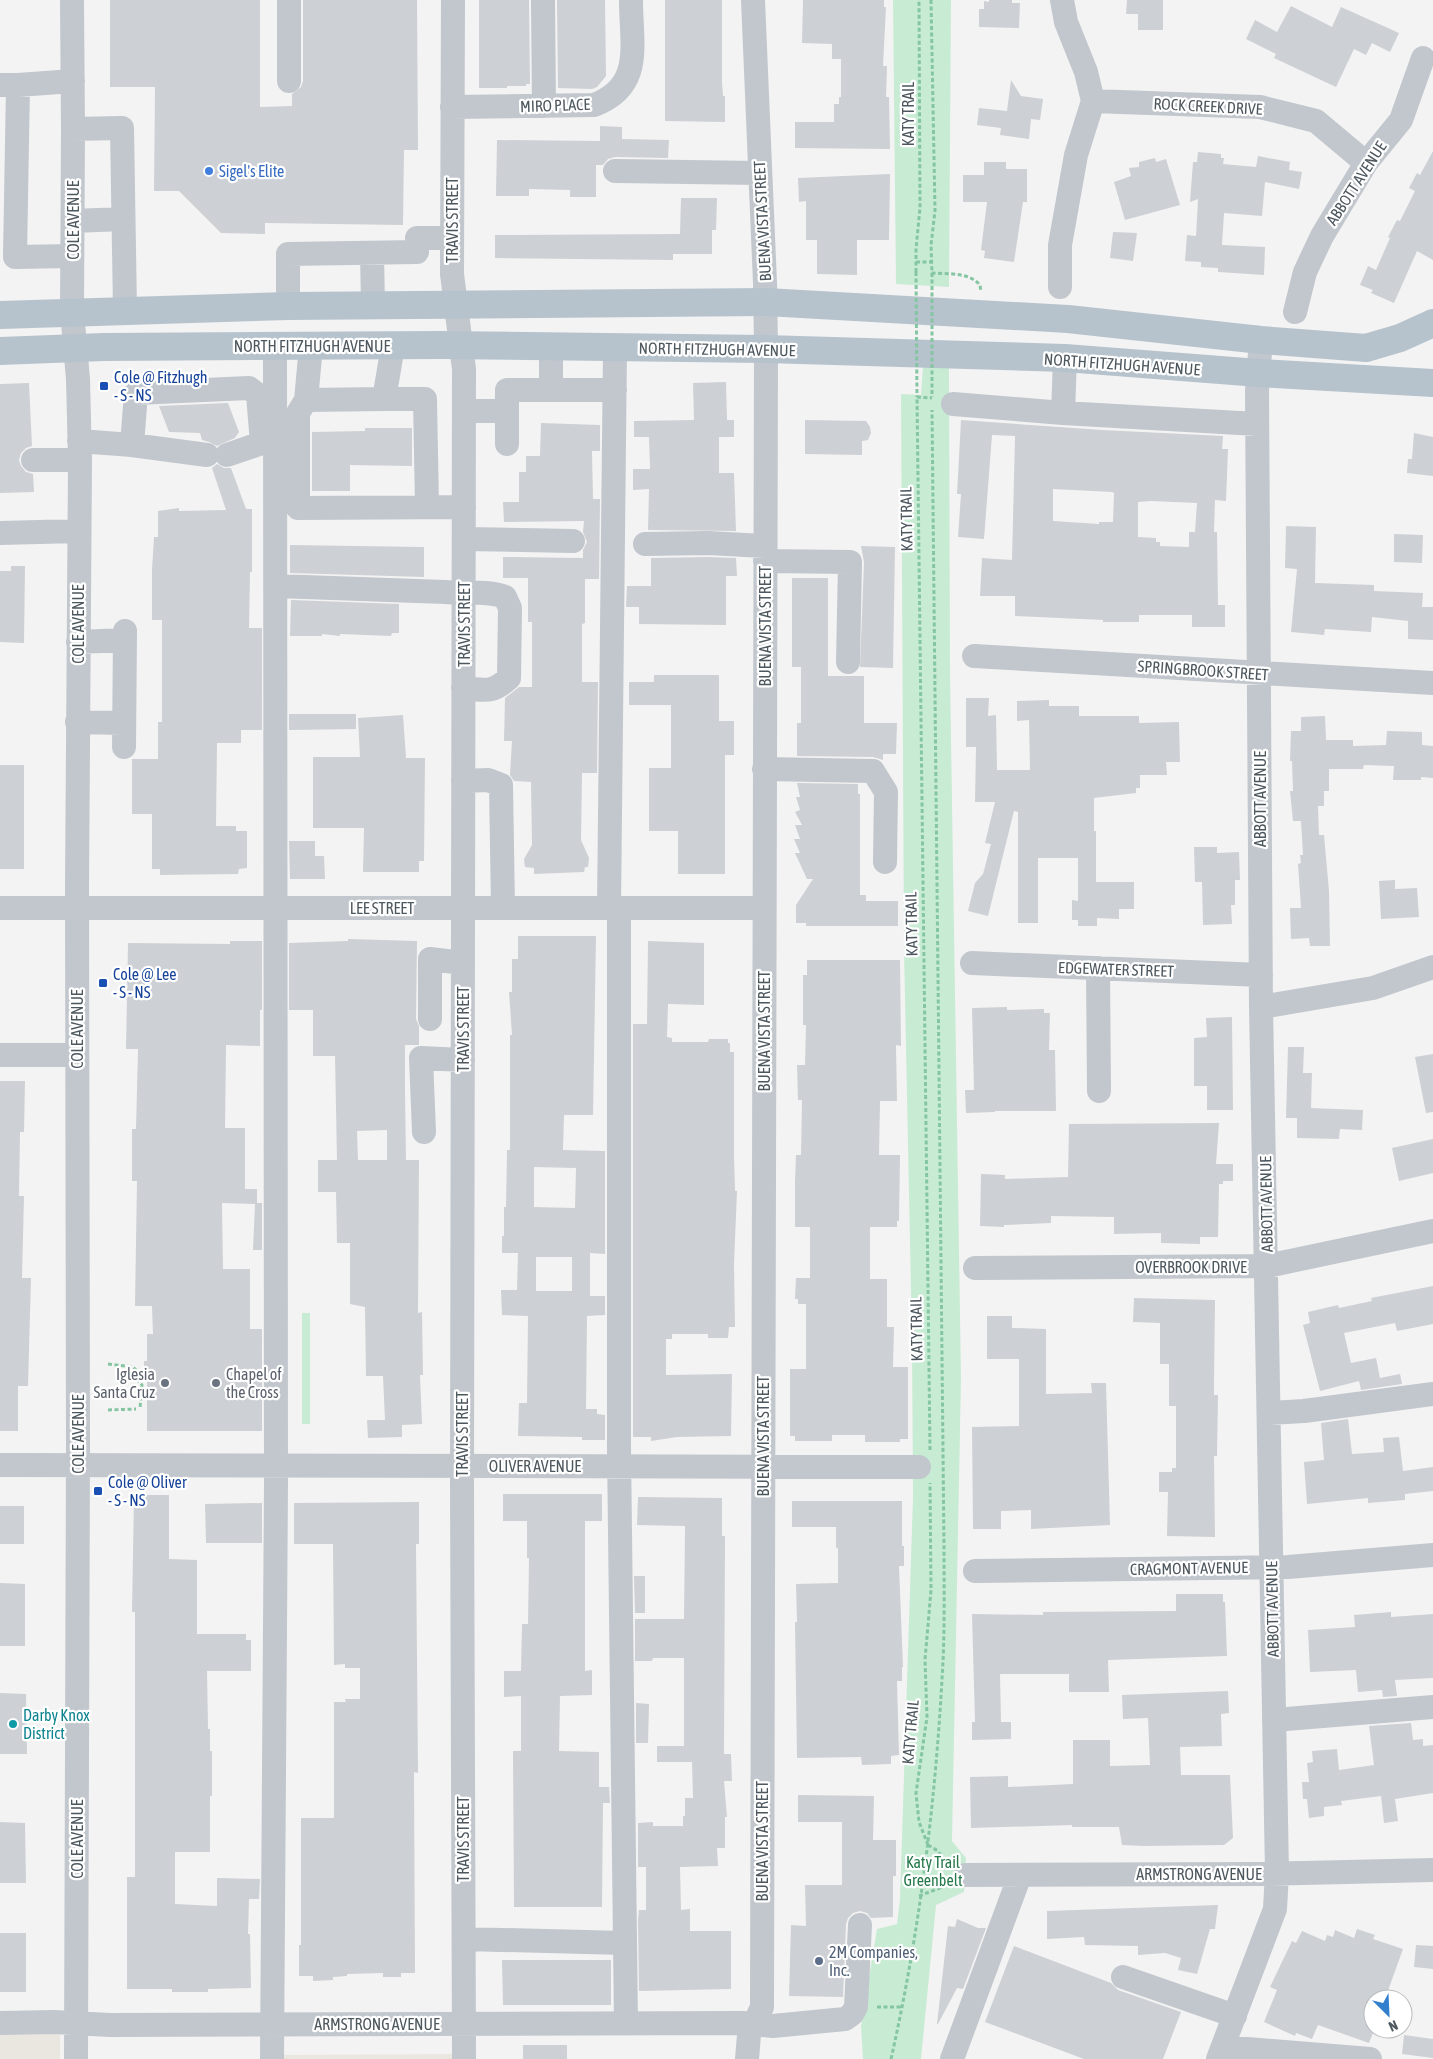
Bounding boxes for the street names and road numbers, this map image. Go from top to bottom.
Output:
street label: KATY TRAIL [899,81,917,146]
street label: ROCK CREEK DRIVE [1153,94,1263,118]
street label: MIRO PLACE [520,95,591,115]
street label: ABBOTT AVENUE [1322,138,1390,228]
street label: BUENA VISTA STREET [750,160,774,282]
street label: TRAVIS STREET [443,177,461,263]
street label: COLE AVENUE [64,180,82,260]
street label: NORTH FITZHUGH AVENUE [234,337,390,355]
street label: NORTH FITZHUGH AVENUE [639,339,796,359]
street label: NORTH FITZHUGH AVENUE [1043,350,1201,378]
street label: KATY TRAIL [896,486,916,551]
street label: BUENA VISTA STREET [756,566,774,686]
street label: TRAVIS STREET [455,581,473,667]
street label: COLE AVENUE [69,584,87,664]
street label: SPRINGBROOK STREET [1137,656,1269,684]
street label: ABBOTT AVENUE [1251,751,1269,847]
street label: KATY TRAIL [901,891,921,956]
street label: LEE STREET [350,899,414,917]
street label: EDGEWATER STREET [1058,958,1174,980]
street label: BUENA VISTA STREET [755,971,773,1091]
street label: TRAVIS STREET [454,986,472,1072]
street label: COLE AVENUE [68,989,86,1069]
street label: ABBOTT AVENUE [1256,1156,1276,1252]
street label: OVERBROOK DRIVE [1135,1258,1247,1276]
street label: KATY TRAIL [906,1296,926,1361]
street label: BUENA VISTA STREET [754,1376,772,1496]
street label: TRAVIS STREET [453,1391,471,1477]
street label: COLE AVENUE [69,1394,87,1474]
street label: OLIVER AVENUE [489,1457,581,1475]
street label: CRAGMONT AVENUE [1130,1558,1248,1578]
street label: ABBOTT AVENUE [1262,1561,1282,1657]
street label: KATY TRAIL [898,1698,922,1765]
street label: BUENA VISTA STREET [753,1781,771,1901]
street label: TRAVIS STREET [454,1796,472,1882]
street label: COLE AVENUE [68,1799,86,1879]
street label: ARMSTRONG AVENUE [1136,1865,1262,1883]
street label: ARMSTRONG AVENUE [314,2015,440,2033]

